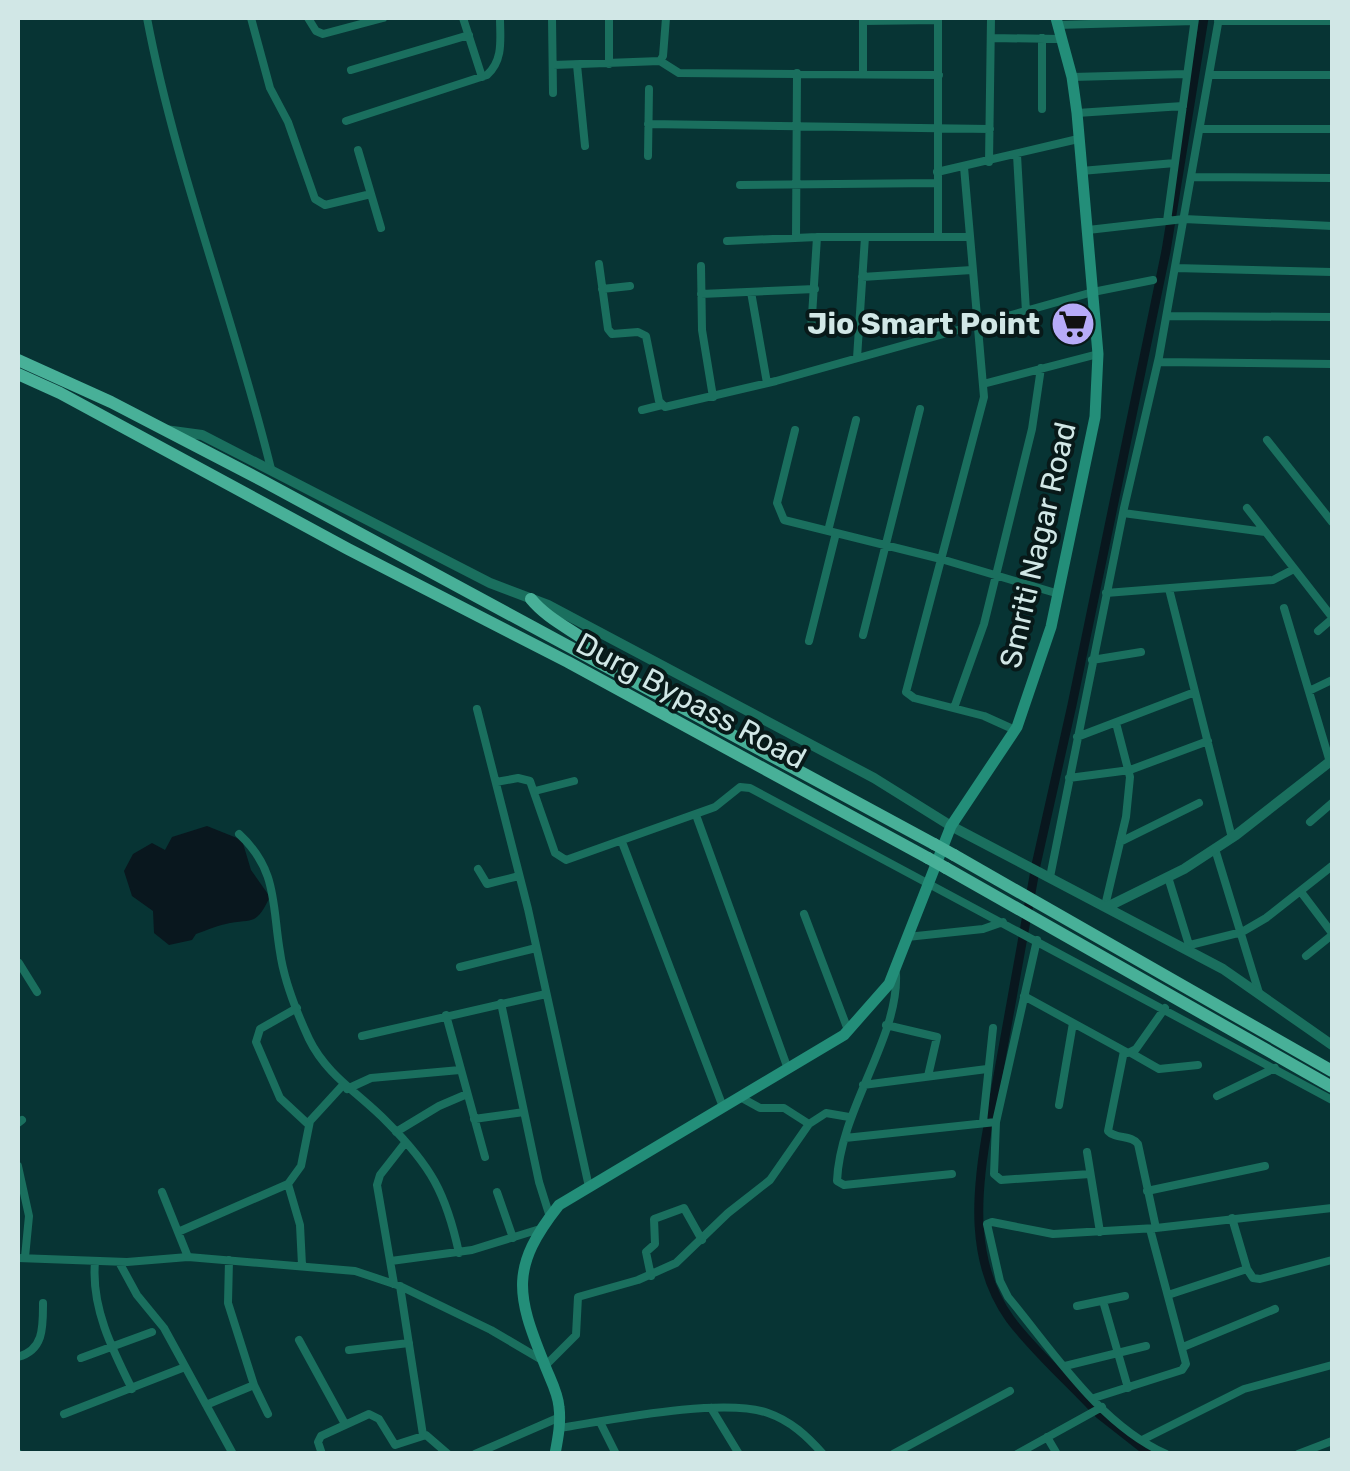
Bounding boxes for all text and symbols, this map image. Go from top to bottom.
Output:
supermarket icon: Jio Smart Point [1050,301,1096,347]
place label: Jio Smart Point [807,306,1040,342]
street label: Smriti Nagar Road [992,418,1084,672]
street label: Durg Bypass Road [570,625,812,777]

